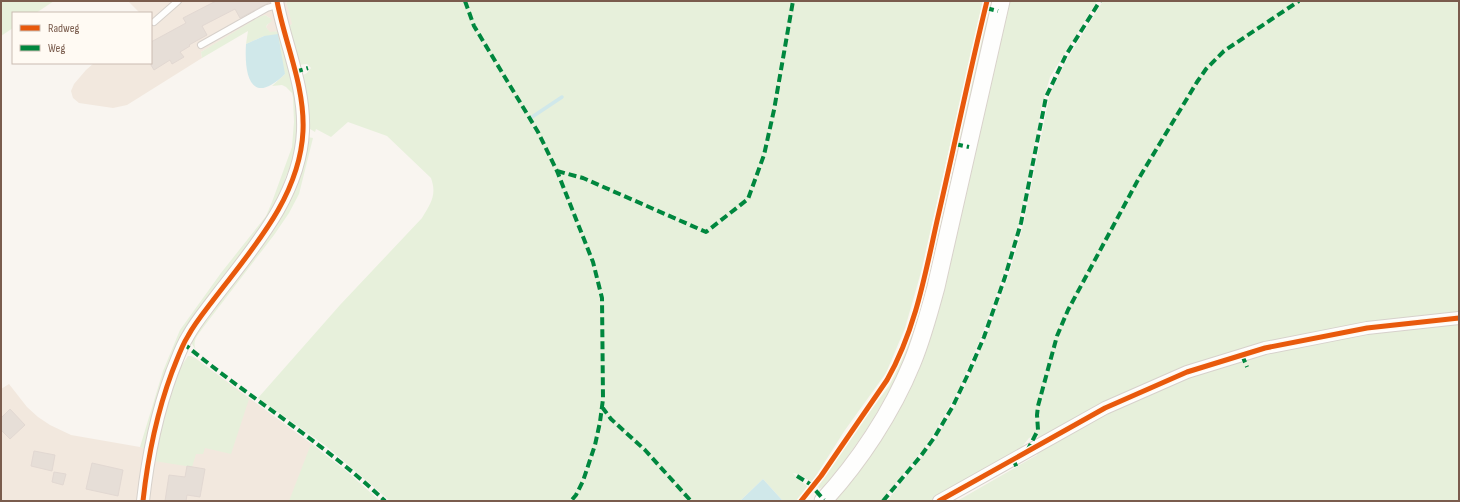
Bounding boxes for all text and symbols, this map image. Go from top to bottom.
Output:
legend [12,12,152,64]
text: Radweg [48,21,80,36]
text: Weg [48,41,65,56]

